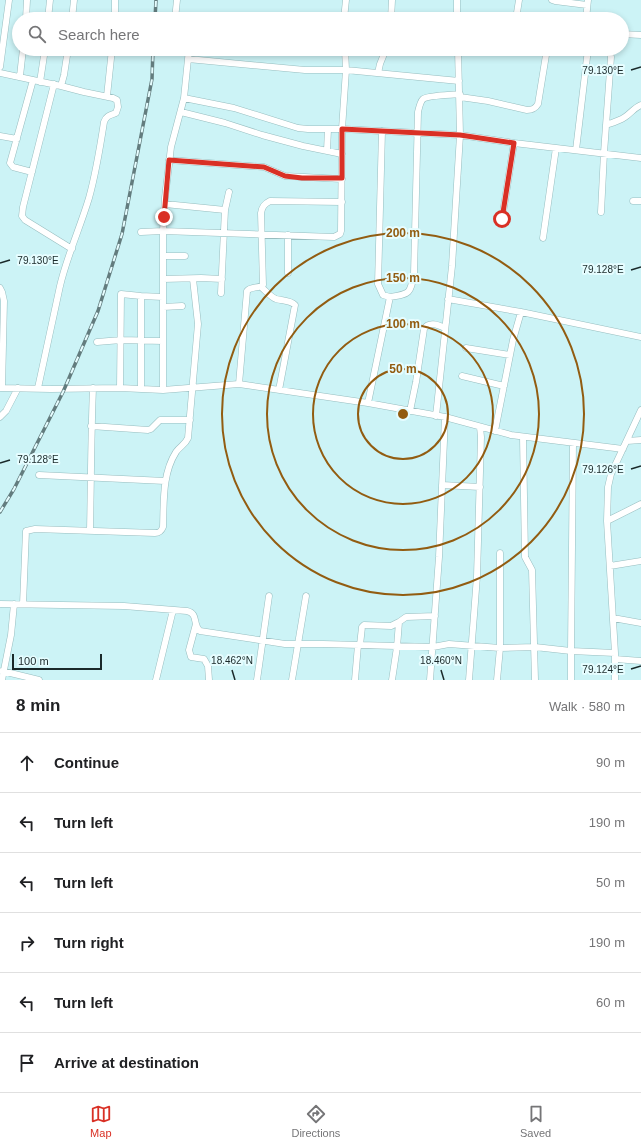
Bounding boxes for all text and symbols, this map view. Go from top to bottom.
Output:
search box [12,12,629,56]
icon: search [26,23,48,45]
text: Search here [58,26,140,43]
text: 79.130°E [582,65,624,76]
route end [155,208,173,226]
route start [493,210,511,228]
text: 200 m [386,226,420,240]
text: 79.130°E [17,255,59,266]
text: 79.128°E [582,264,624,275]
text: 150 m [386,271,420,285]
text: 100 m [386,317,420,331]
text: 50 m [389,362,417,376]
centre of rings [396,407,410,421]
text: 79.128°E [17,454,59,465]
text: 79.126°E [582,464,624,475]
scale bar [12,652,102,671]
text: 100 m [18,655,49,667]
text: 18.462°N [211,655,253,666]
text: 18.460°N [420,655,462,666]
text: 79.124°E [582,664,624,675]
text: 8 min [16,696,60,715]
text: Walk · 580 m [549,699,625,714]
icon: ahead [16,752,38,774]
text: Continue [54,754,119,771]
text: 90 m [596,755,625,770]
icon: left [16,812,38,834]
text: Turn left [54,814,113,831]
text: 190 m [589,815,625,830]
icon: left [16,872,38,894]
text: Turn left [54,874,113,891]
text: 50 m [596,875,625,890]
icon: right [16,932,38,954]
text: Turn right [54,934,124,951]
text: 190 m [589,935,625,950]
icon: left [16,992,38,1014]
text: Turn left [54,994,113,1011]
text: 60 m [596,995,625,1010]
icon: arrive [16,1052,38,1074]
text: Arrive at destination [54,1054,199,1071]
tab: Map [90,1103,112,1139]
tab: Directions [291,1103,340,1139]
tab: Saved [520,1103,551,1139]

